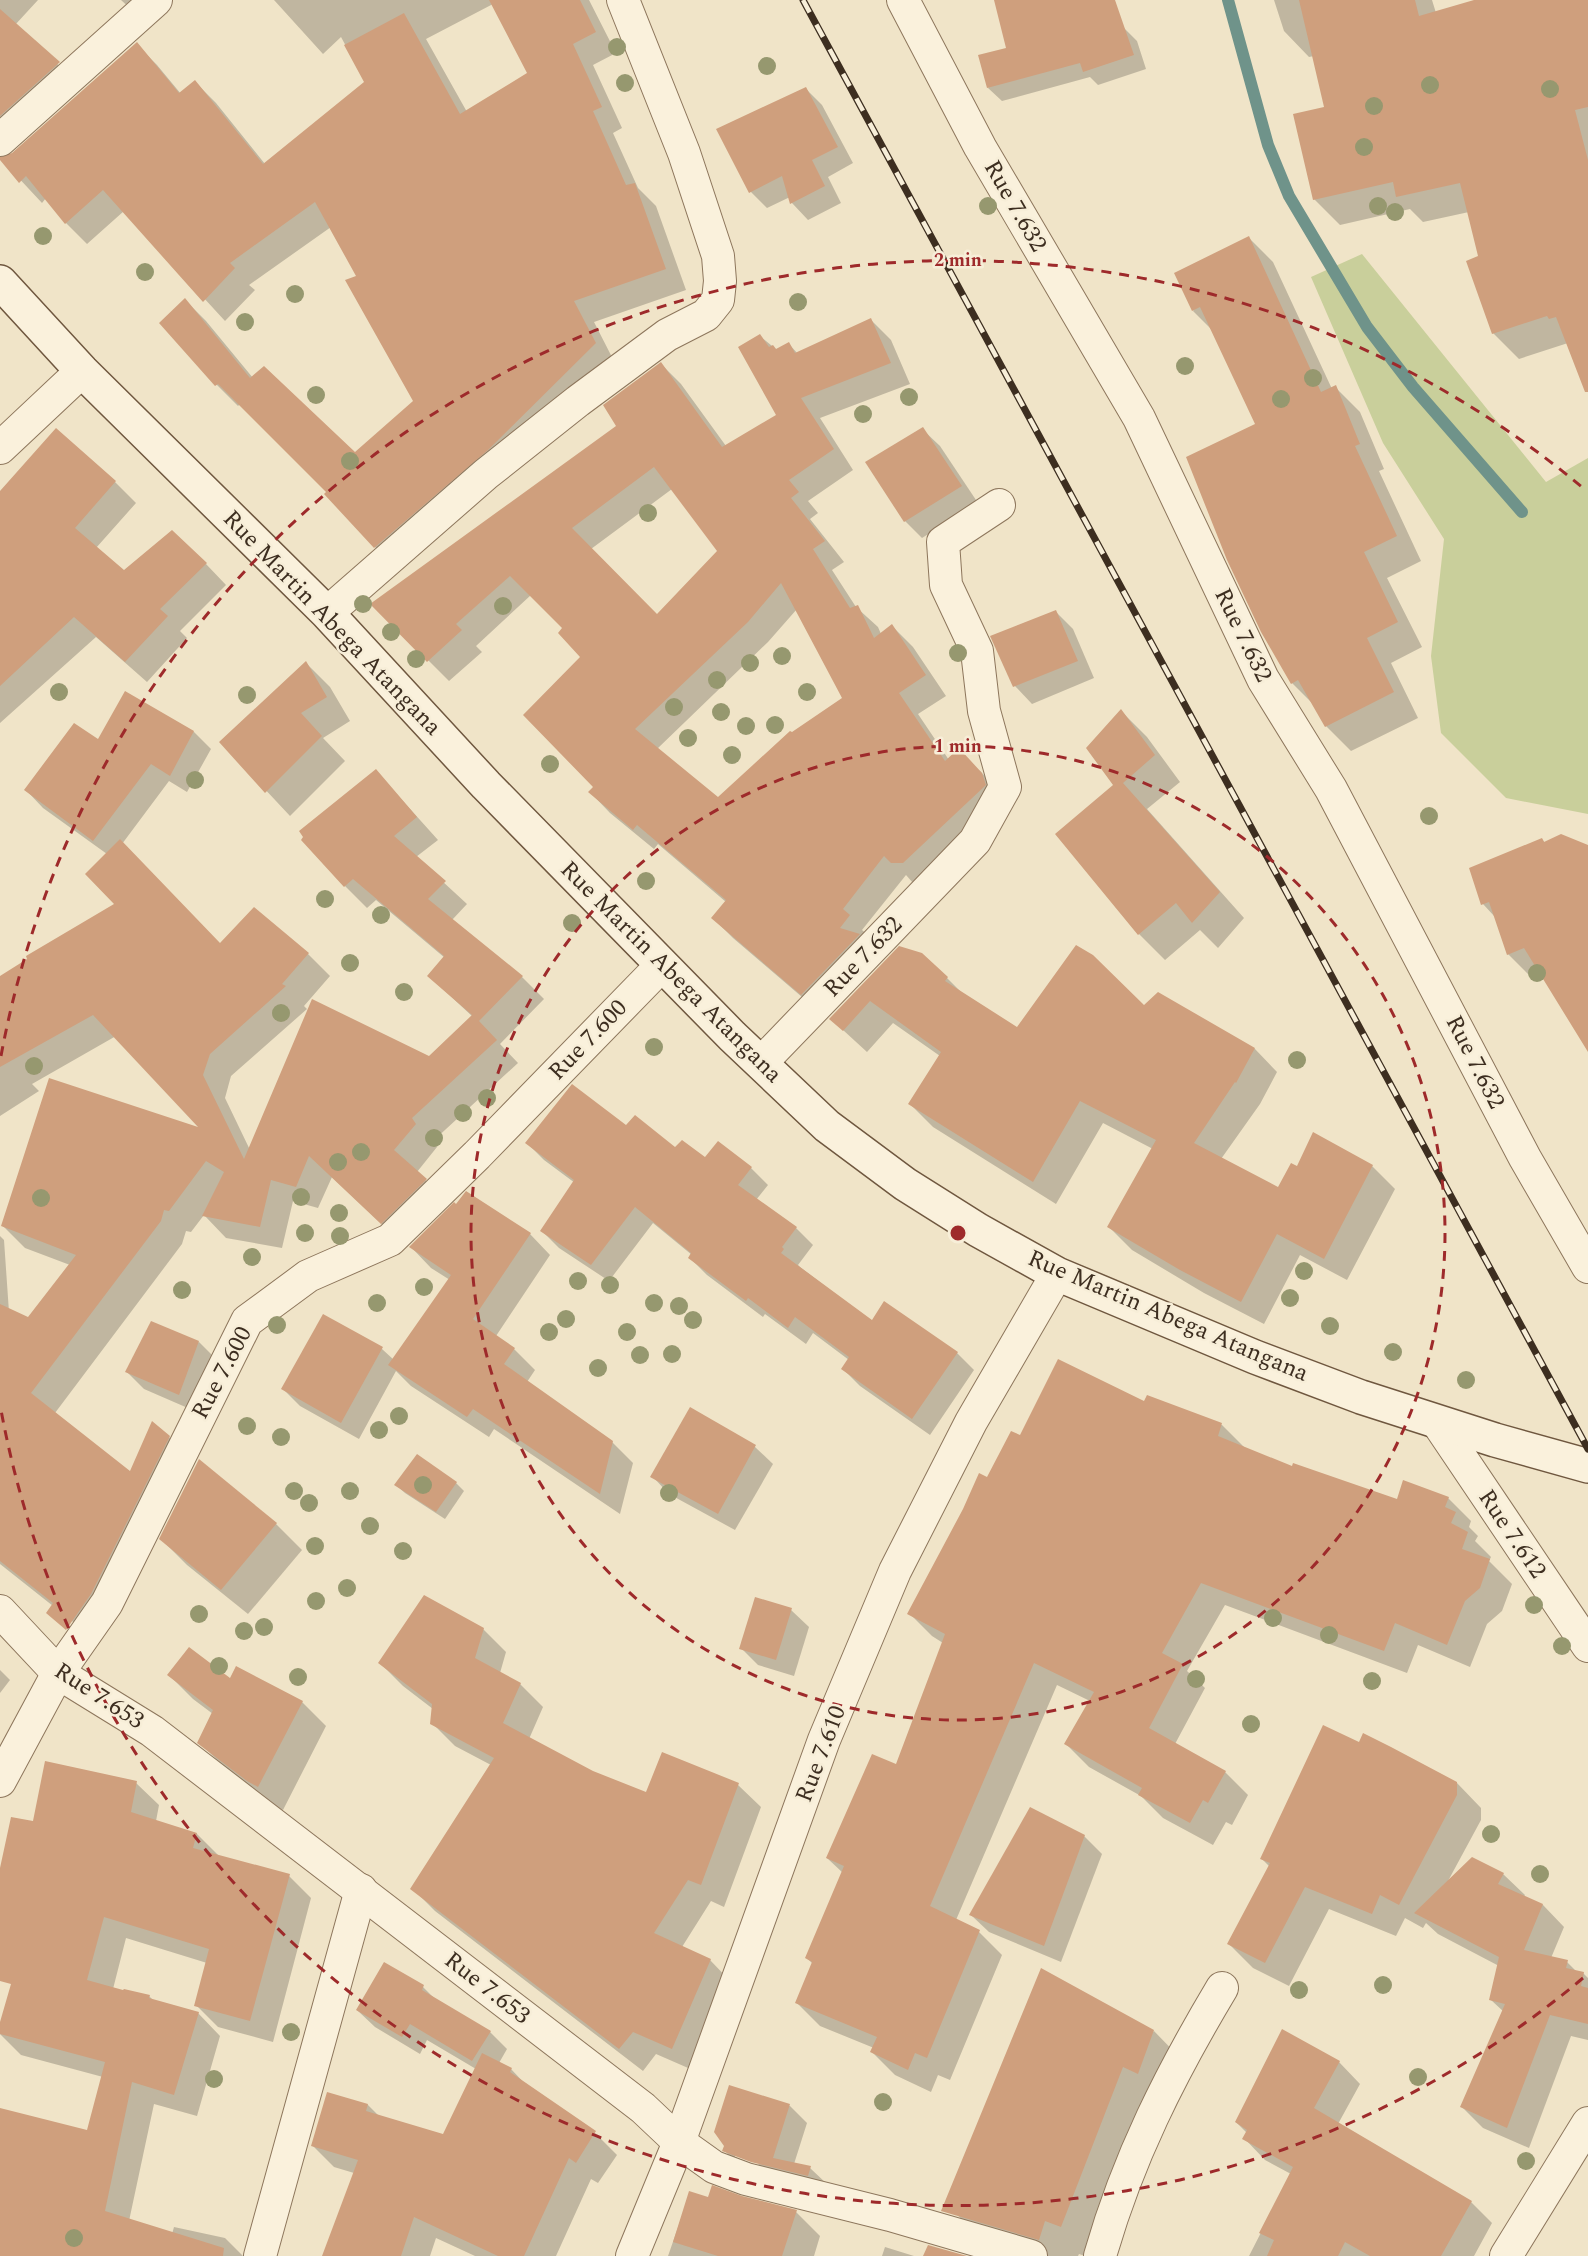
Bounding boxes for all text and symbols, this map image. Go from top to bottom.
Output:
street label: Rue 7.632 [974,153,1056,259]
text: 2 min [934,247,982,274]
street label: Rue Martin Abega Atangana [214,502,450,744]
street label: Rue 7.632 [1205,582,1281,688]
text: 1 min [934,733,982,760]
street label: Rue Martin Abega Atangana [551,852,791,1092]
street label: Rue 7.632 [815,908,911,1006]
street label: Rue 7.600 [540,991,636,1089]
street label: Rue 7.632 [1436,1009,1514,1115]
centre of rings [948,1223,968,1243]
street label: Rue Martin Abega Atangana [1022,1240,1314,1392]
street label: Rue 7.600 [182,1320,262,1426]
street label: Rue 7.612 [1469,1482,1555,1586]
street label: Rue 7.653 [47,1653,151,1739]
street label: Rue 7.610 [786,1700,856,1808]
street label: Rue 7.653 [436,1943,538,2033]

